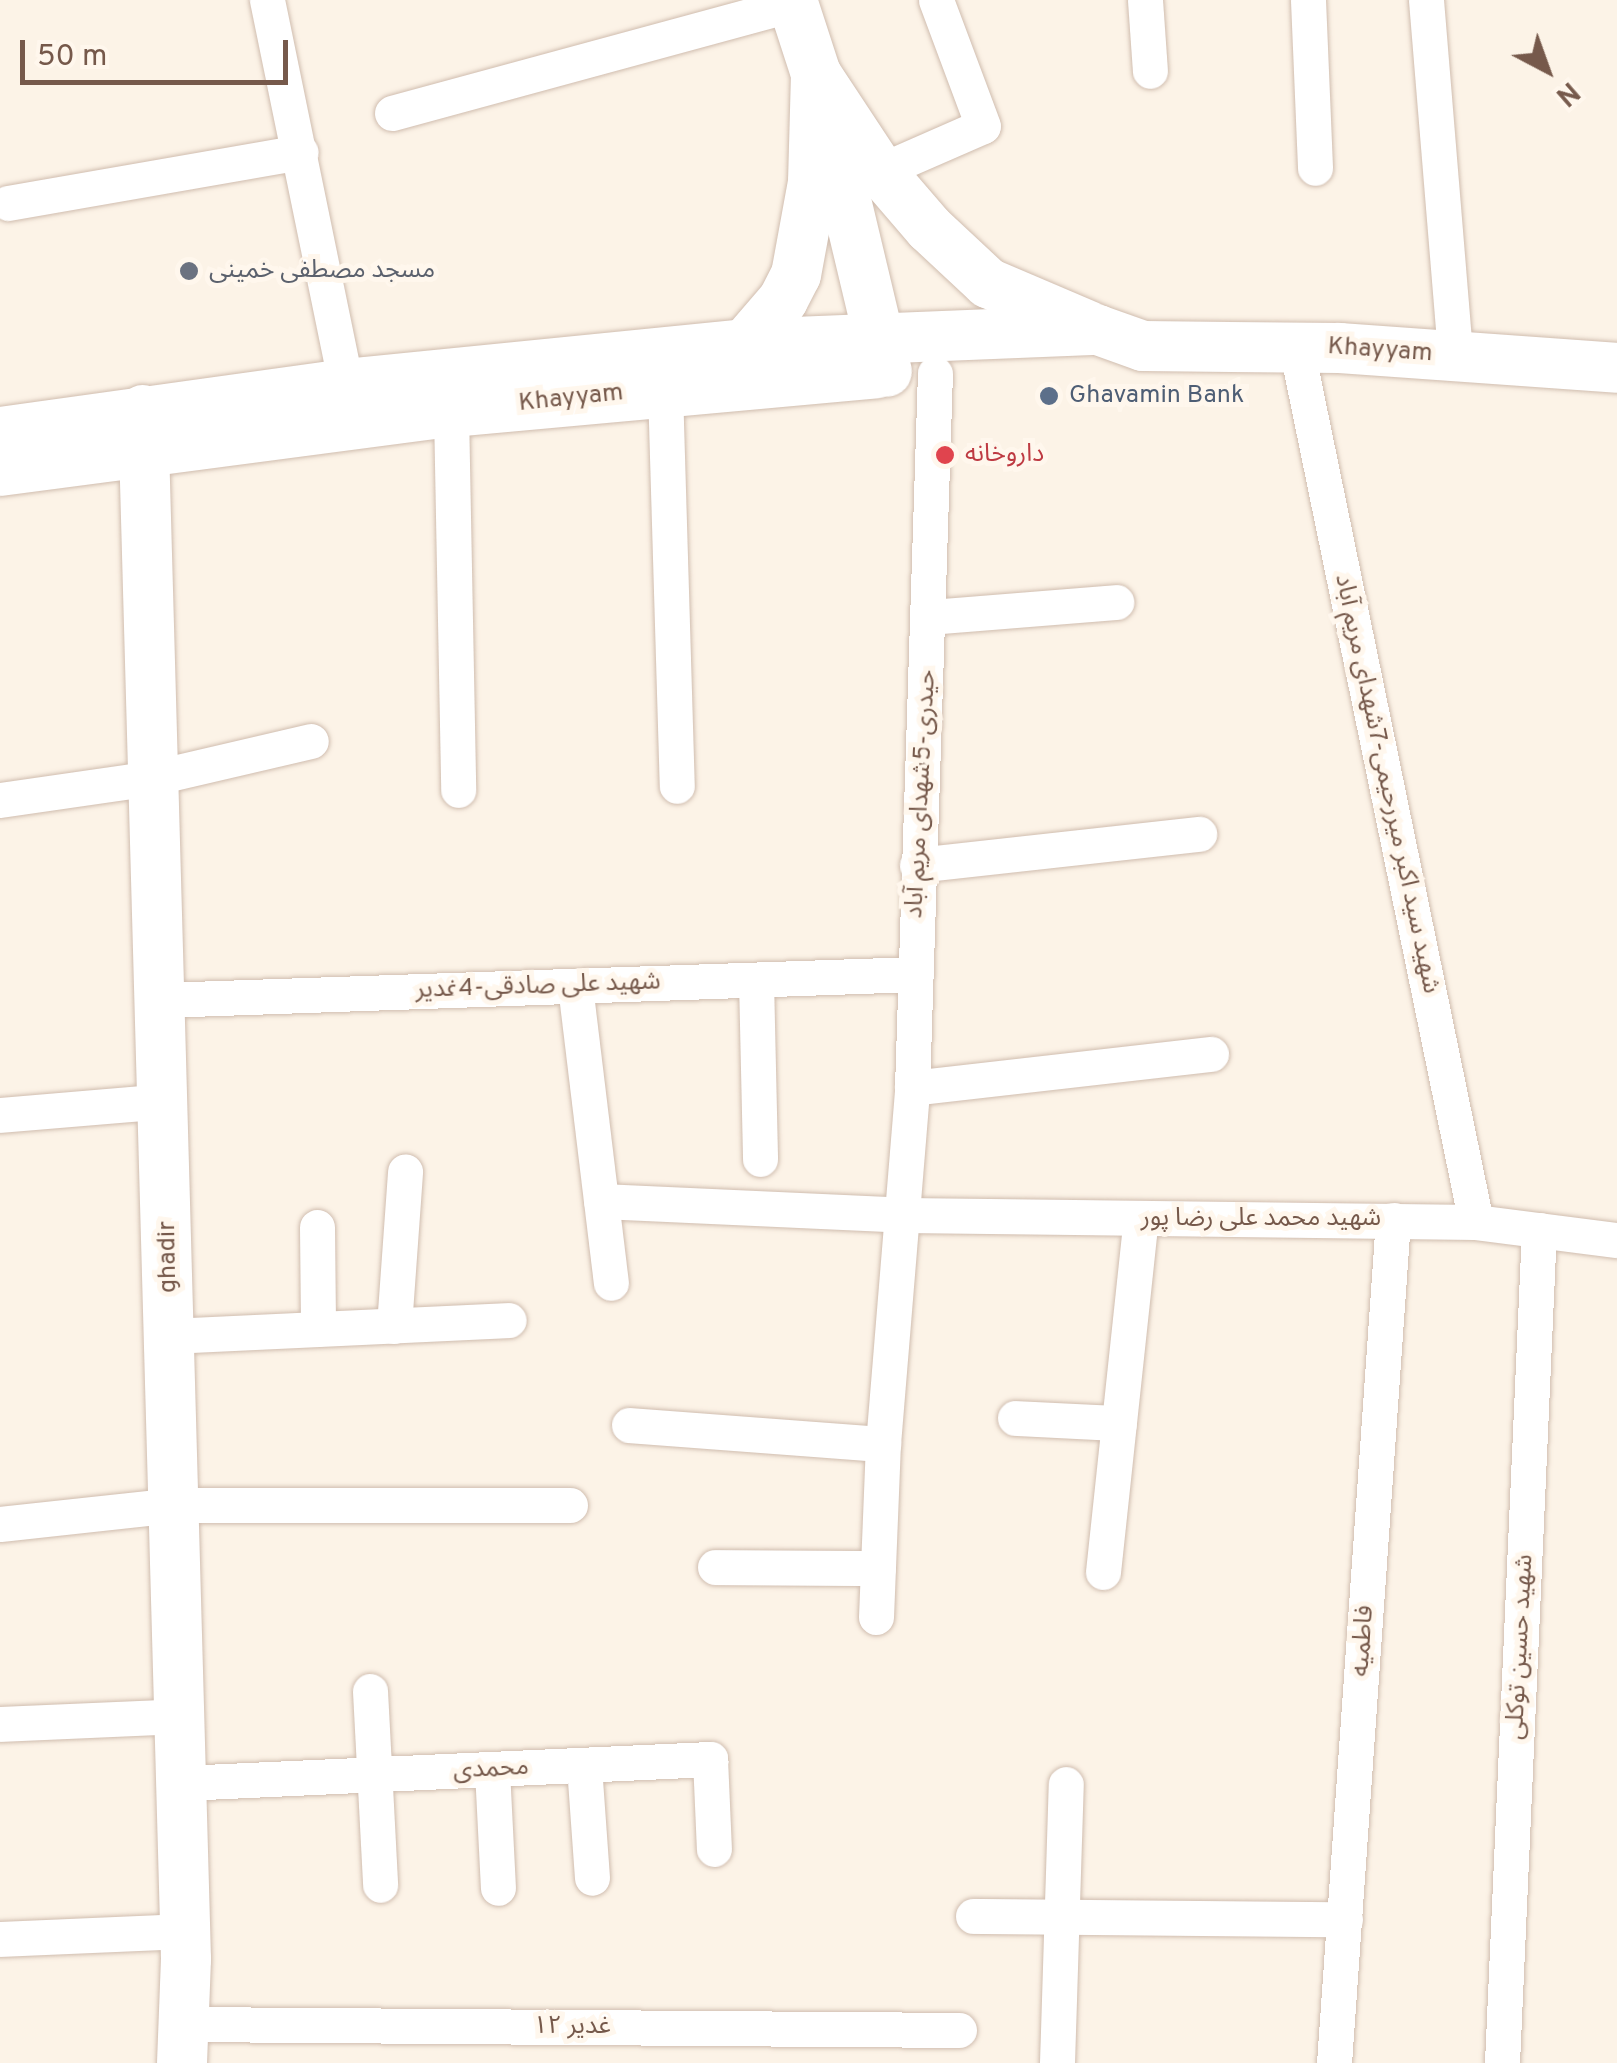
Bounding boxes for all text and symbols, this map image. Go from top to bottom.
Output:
scale bar [25,20,292,82]
north arrow [1497,20,1597,120]
text: 50 m [37,39,107,76]
text: N [1547,72,1586,113]
place label: مسجد مصطفی خمینی [209,256,435,286]
marker: مسجد مصطفی خمینی [178,260,200,282]
street label: Khayyam [1327,332,1433,370]
street label: Khayyam [517,379,625,419]
place label: Ghavamin Bank [1069,381,1244,411]
marker: Ghavamin Bank [1038,385,1060,407]
place label: داروخانه [965,440,1044,470]
marker: داروخانه [934,444,956,466]
street label: شهید سید اکبر میررحیمی-7شهدای مریم آباد [1327,572,1445,996]
street label: حیدری-5شهدای مریم آباد [901,669,943,919]
street label: شهید علی صادقی-4غدیر [415,968,661,1006]
street label: شهید محمد علی رضا پور [1141,1204,1381,1234]
street label: ghadir [153,1221,185,1293]
street label: شهید حسین توکلی [1501,1554,1541,1740]
street label: فاطمیه [1347,1604,1381,1678]
street label: محمدی [452,1753,530,1787]
street label: غدیر ۱۲ [533,2012,611,2042]

